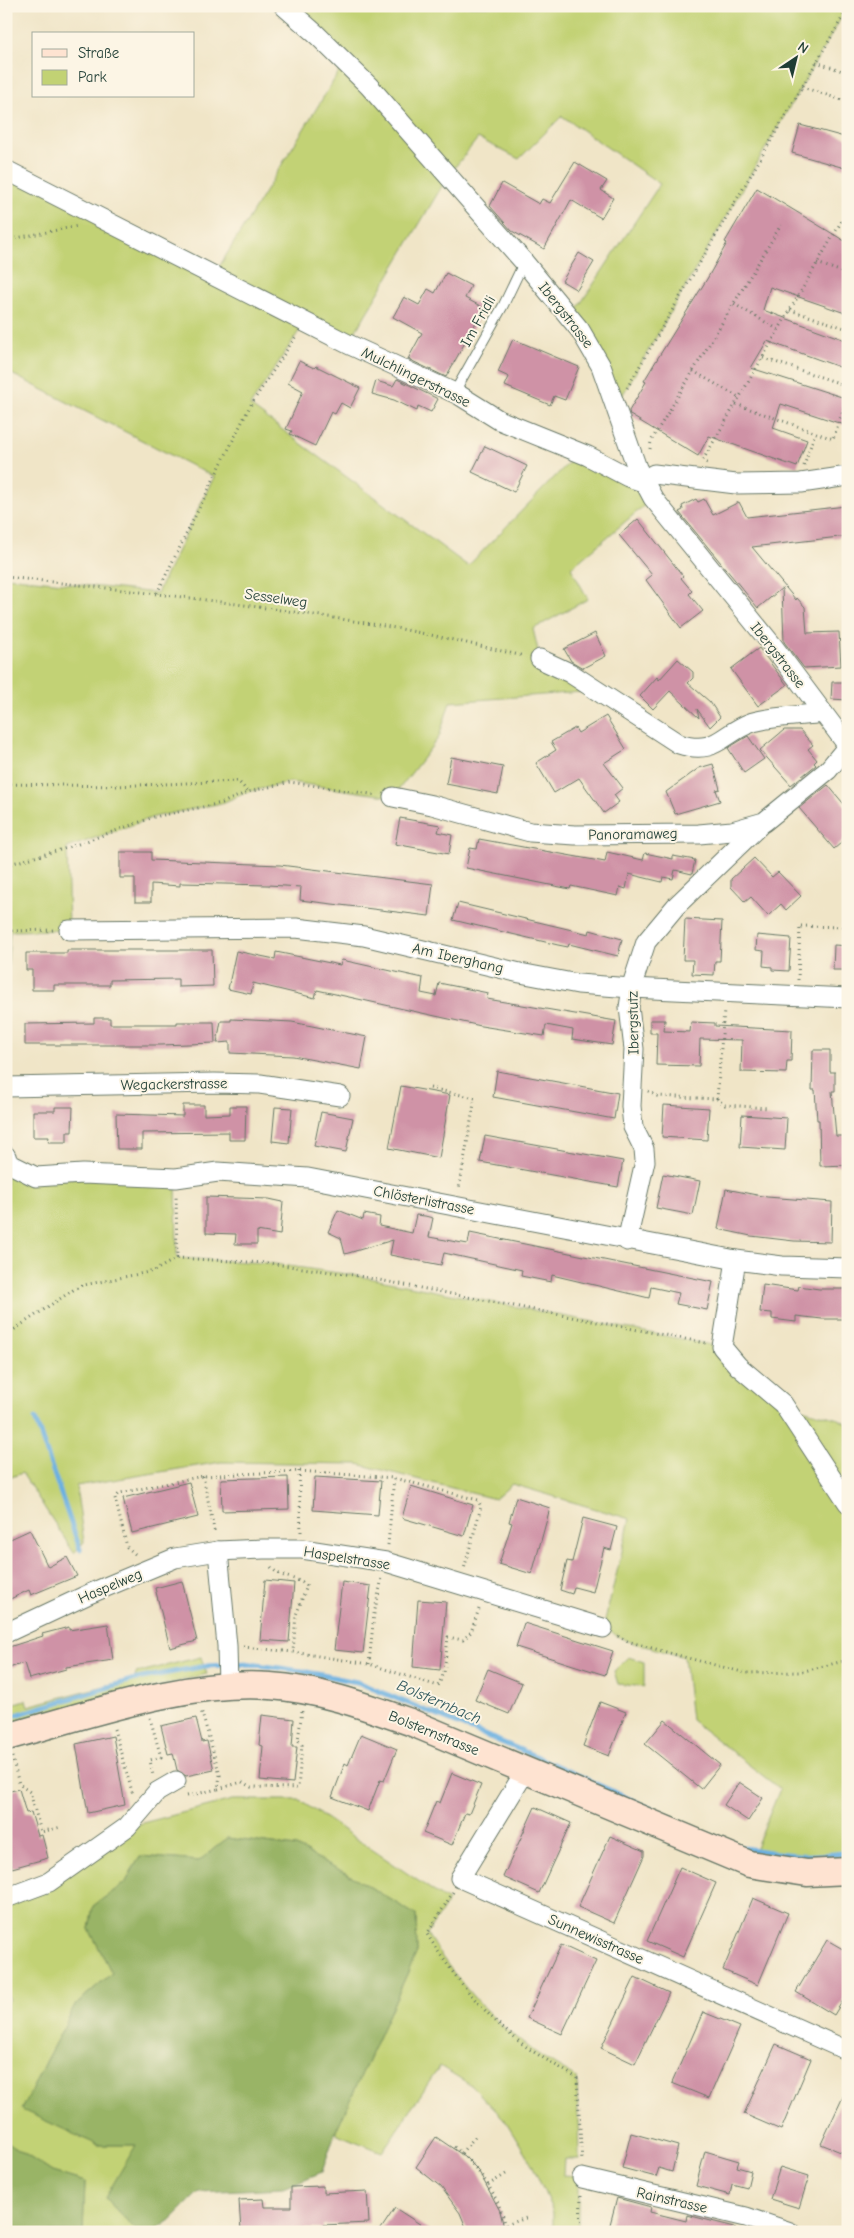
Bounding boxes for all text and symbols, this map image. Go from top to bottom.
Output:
legend [32,32,195,98]
north arrow [772,32,822,82]
text: N [795,38,812,57]
text: Straße [78,44,120,62]
text: Park [78,68,107,86]
street label: Ibergstrasse [535,278,598,352]
street label: Im Fridli [457,292,499,350]
street label: Mulchlingerstrasse [359,343,474,411]
street label: Sesselweg [243,585,309,611]
street label: Ibergstrasse [747,618,810,692]
street label: Panoramaweg [588,824,678,844]
street label: Am Iberghang [411,939,505,977]
street label: Ibergstutz [623,990,643,1055]
street label: Wegackerstrasse [120,1074,228,1094]
street label: Chlösterlistrasse [372,1181,477,1219]
street label: Haspelstrasse [302,1542,392,1574]
street label: Haspelweg [75,1564,145,1608]
water label: Bolsternbach [394,1676,484,1728]
street label: Bolsternstrasse [386,1707,482,1760]
street label: Sunnewisstrasse [545,1910,647,1968]
street label: Rainstrasse [635,2183,710,2217]

